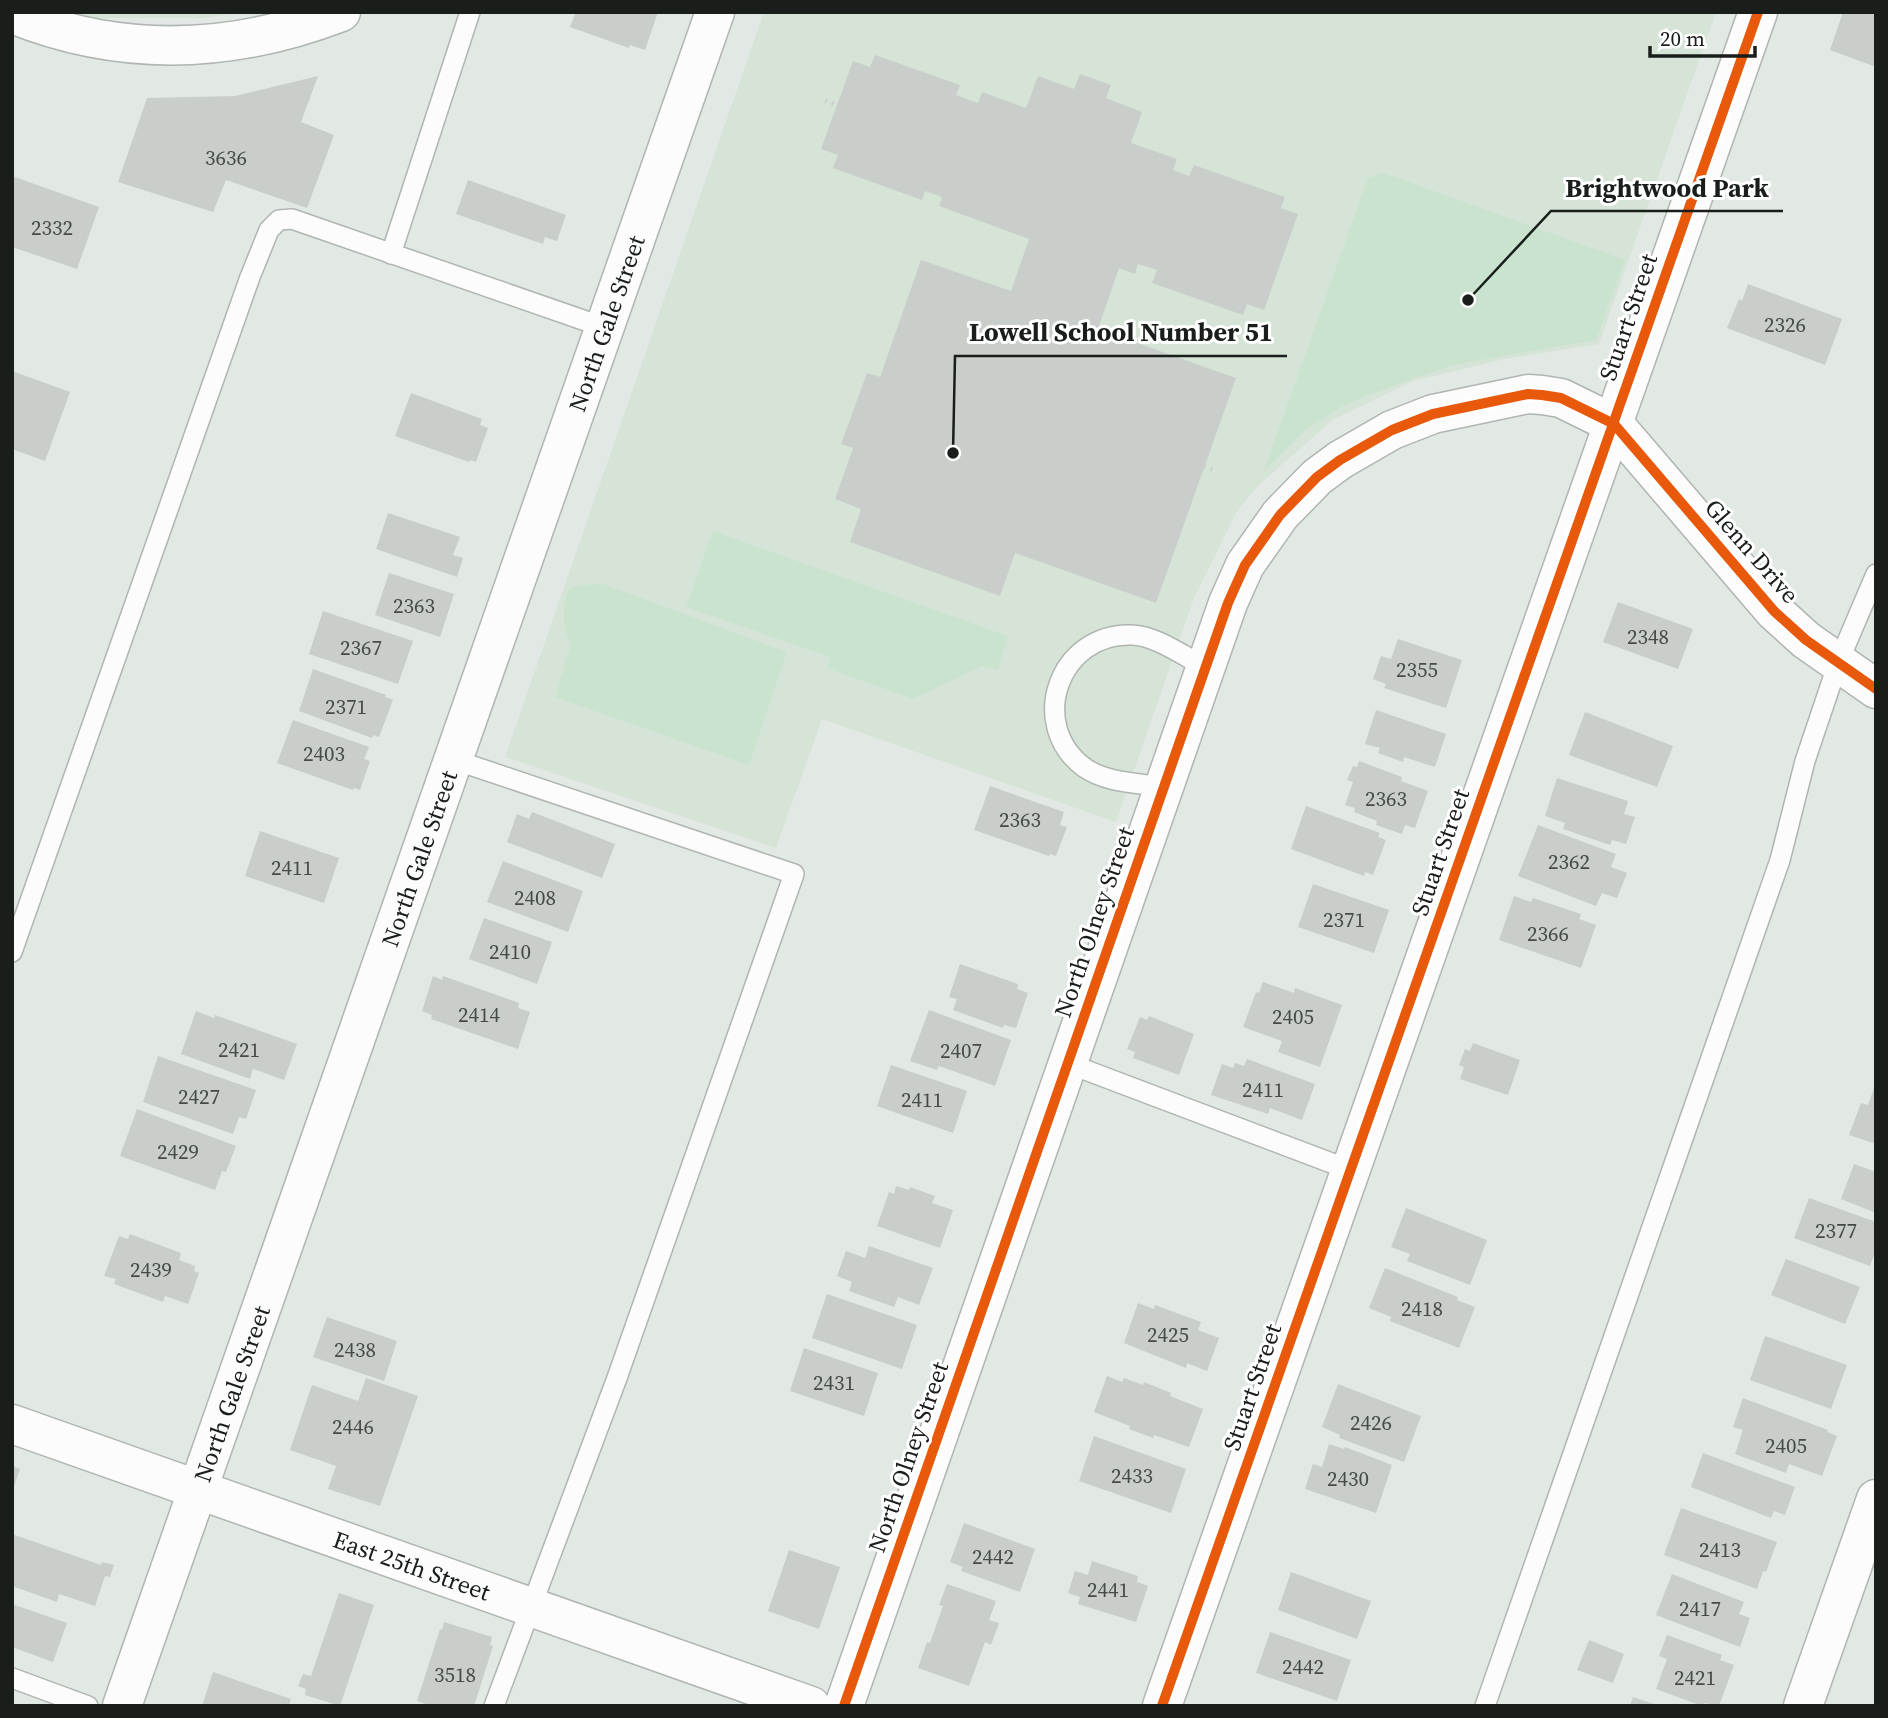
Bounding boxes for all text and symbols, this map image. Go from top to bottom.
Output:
scale bar [1650,14,1755,58]
text: 20 m [1660,24,1705,53]
house number: 3636 [205,143,247,172]
callout: Brightwood Park [1551,164,1783,211]
text: Brightwood Park [1565,170,1769,206]
house number: 2332 [31,213,73,242]
street label: North Gale Street [560,230,652,416]
street label: Stuart Street [1591,249,1665,385]
callout: Lowell School Number 51 [955,309,1287,356]
house number: 2326 [1764,310,1806,339]
text: Lowell School Number 51 [969,314,1273,350]
street label: Glenn Drive [1697,492,1807,610]
house number: 2363 [393,591,435,620]
house number: 2348 [1627,622,1669,651]
house number: 2367 [340,633,382,662]
house number: 2355 [1396,655,1438,684]
house number: 2371 [325,692,367,721]
house number: 2403 [303,739,345,768]
street label: North Gale Street [373,766,465,951]
house number: 2363 [1365,784,1407,813]
street label: Stuart Street [1403,784,1477,920]
house number: 2363 [999,805,1041,834]
street label: North Olney Street [1046,822,1142,1022]
house number: 2362 [1548,847,1590,876]
house number: 2411 [271,853,313,882]
house number: 2408 [514,883,556,912]
house number: 2371 [1323,905,1365,934]
house number: 2366 [1527,919,1569,948]
house number: 2410 [489,937,531,966]
house number: 2414 [458,1000,500,1029]
house number: 2405 [1272,1002,1314,1031]
house number: 2421 [218,1035,260,1064]
house number: 2407 [940,1036,982,1065]
house number: 2411 [1242,1075,1284,1104]
house number: 2427 [178,1082,220,1111]
house number: 2411 [901,1085,943,1114]
house number: 2429 [157,1137,199,1166]
house number: 2377 [1815,1216,1857,1245]
house number: 2439 [130,1255,172,1284]
house number: 2418 [1401,1294,1443,1323]
street label: North Gale Street [185,1301,278,1486]
street label: Stuart Street [1215,1319,1289,1455]
house number: 2425 [1147,1320,1189,1349]
house number: 2438 [334,1335,376,1364]
street label: North Olney Street [860,1357,956,1557]
house number: 2431 [813,1368,855,1397]
house number: 2426 [1350,1408,1392,1437]
house number: 2446 [332,1412,374,1441]
house number: 2405 [1765,1431,1807,1460]
house number: 2433 [1111,1461,1153,1490]
house number: 2430 [1327,1464,1369,1493]
street label: East 25th Street [329,1522,495,1608]
house number: 2413 [1699,1535,1741,1564]
house number: 2442 [972,1542,1014,1571]
house number: 2441 [1087,1575,1129,1604]
house number: 2417 [1679,1594,1721,1623]
house number: 2442 [1282,1652,1324,1681]
house number: 3518 [434,1660,476,1689]
house number: 2421 [1674,1663,1716,1692]

